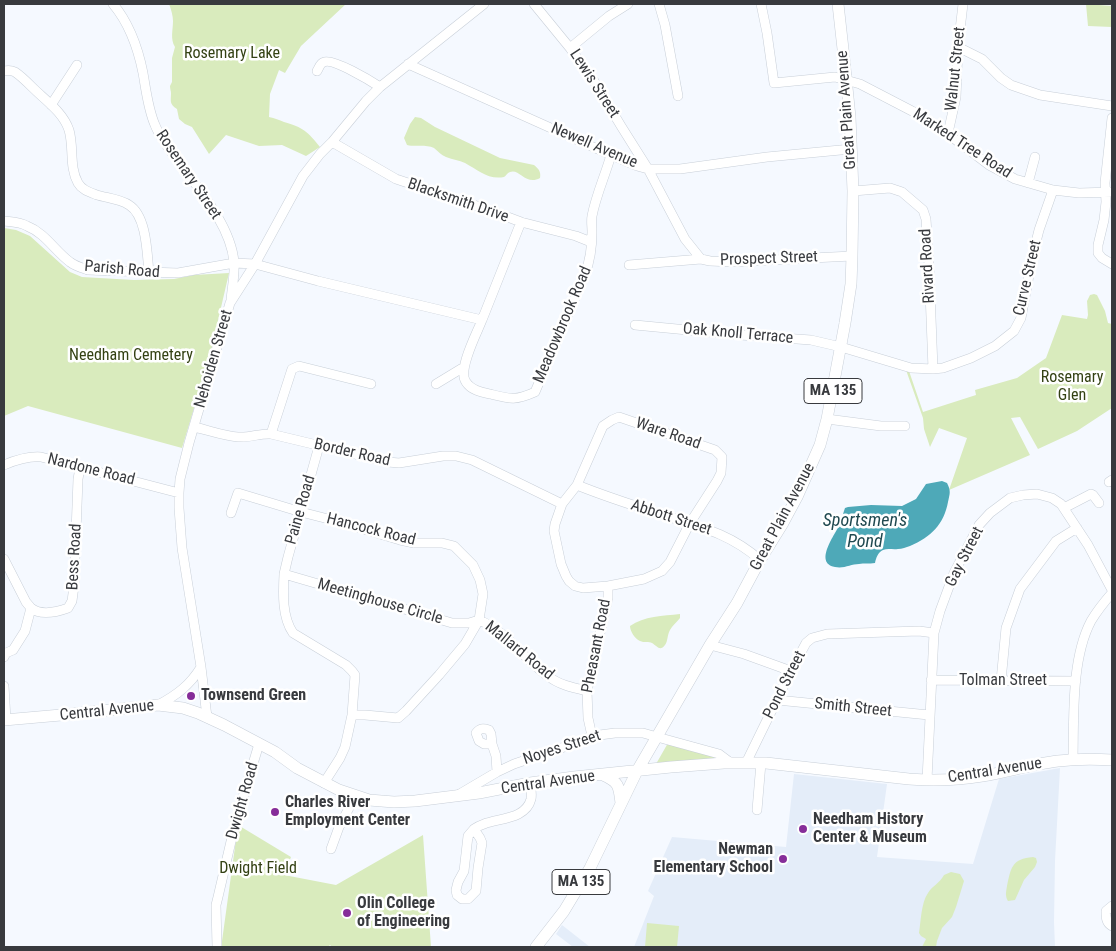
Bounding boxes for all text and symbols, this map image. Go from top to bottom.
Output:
street label: Walnut Street [942,26,970,112]
park label: Rosemary Lake [184,44,280,64]
street label: Lewis Street [565,46,623,122]
street label: Great Plain Avenue [833,50,861,170]
street label: Marked Tree Road [909,105,1015,183]
street label: Newell Avenue [548,119,640,173]
street label: Rosemary Street [151,127,225,223]
street label: Blacksmith Drive [405,175,511,227]
street label: Rivard Road [916,228,940,304]
street label: Curve Street [1010,238,1046,318]
street label: Prospect Street [720,248,818,270]
street label: Parish Road [83,257,161,283]
street label: Meadowbrook Road [530,264,596,386]
street label: Nehoiden Street [191,308,237,410]
street label: Oak Knoll Terrace [682,320,794,348]
park label: Needham Cemetery [69,346,193,366]
park label: Rosemary Glen [1041,368,1103,406]
road number: MA 135 [804,378,862,404]
street label: Ware Road [633,414,703,454]
street label: Border Road [312,435,392,471]
street label: Nardone Road [45,450,137,490]
street label: Great Plain Avenue [747,460,819,574]
street label: Paine Road [282,473,320,547]
street label: Abbott Street [628,496,714,540]
street label: Hancock Road [324,510,418,550]
water label: Sportsmen's Pond [823,510,907,552]
street label: Bess Road [64,523,86,591]
street label: Gay Street [942,524,988,590]
street label: Meetinghouse Circle [315,575,445,629]
street label: Pheasant Road [579,598,615,694]
street label: Mallard Road [481,617,557,685]
street label: Pond Street [760,648,810,722]
street label: Tolman Street [959,671,1047,691]
place label: Townsend Green [201,686,306,706]
marker: Townsend Green [185,690,197,702]
street label: Smith Street [813,694,893,722]
street label: Central Avenue [59,697,155,725]
street label: Noyes Street [521,726,603,770]
street label: Central Avenue [947,754,1043,788]
street label: Dwight Road [223,760,263,842]
street label: Central Avenue [500,767,596,799]
place label: Charles River Employment Center [285,793,410,831]
marker: Charles River Employment Center [269,806,281,818]
place label: Needham History Center & Museum [813,810,927,848]
marker: Needham History Center & Museum [797,823,809,835]
place label: Newman Elementary School [654,840,773,878]
marker: Newman Elementary School [777,853,789,865]
park label: Dwight Field [219,859,297,879]
road number: MA 135 [552,870,610,894]
place label: Olin College of Engineering [357,894,450,932]
marker: Olin College of Engineering [341,907,353,919]

